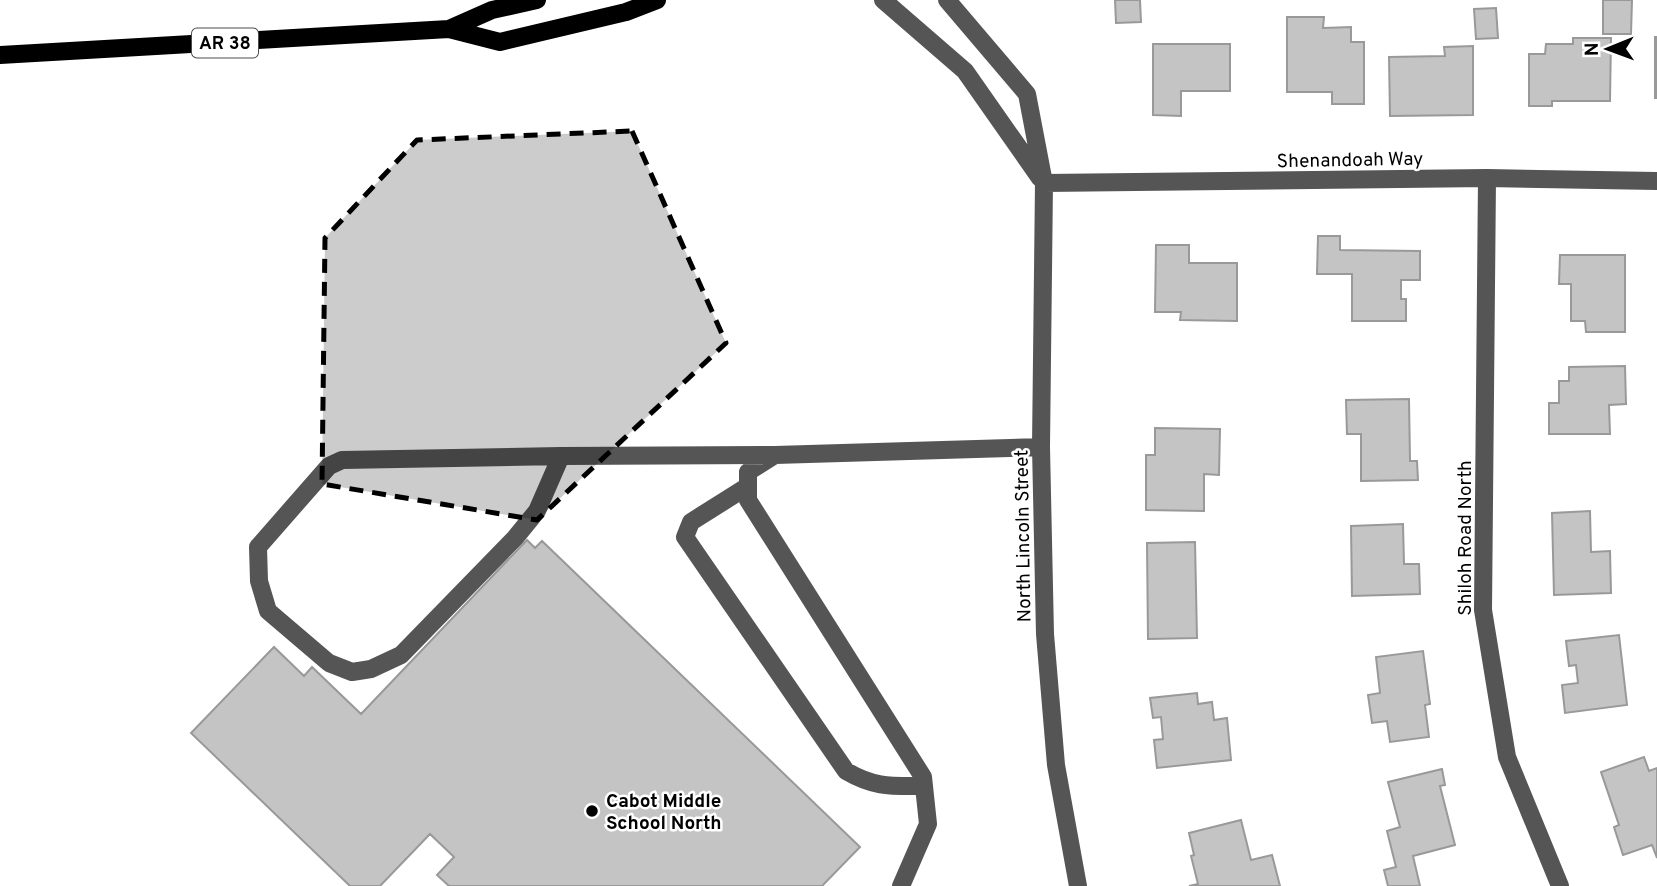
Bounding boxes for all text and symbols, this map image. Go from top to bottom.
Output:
north arrow [1573,14,1643,84]
road number: AR 38 [192,28,258,58]
text: N [1581,42,1605,56]
street label: Shenandoah Way [1277,148,1424,174]
street label: North Lincoln Street [1010,449,1038,623]
street label: Shiloh Road North [1454,460,1478,616]
place label: Cabot Middle School North [606,790,721,836]
marker: Cabot Middle School North [584,803,600,819]

